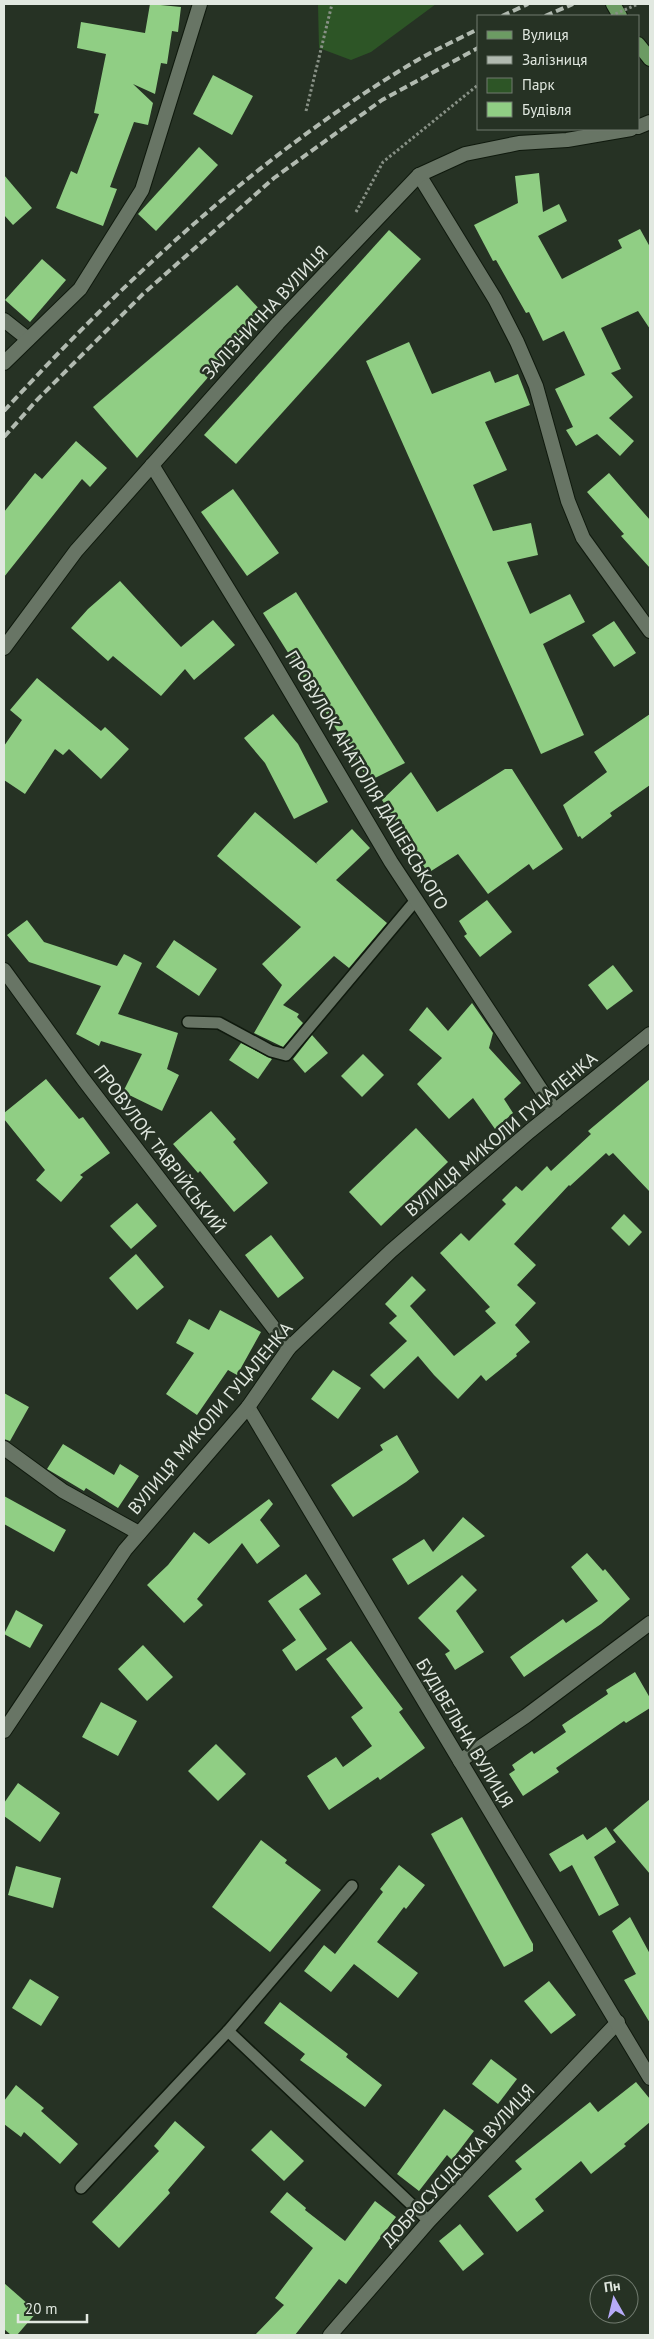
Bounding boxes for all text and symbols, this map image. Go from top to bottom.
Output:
legend [477,15,639,130]
text: Вулиця [522,25,569,44]
text: Залізниця [522,50,587,69]
text: Парк [522,75,555,94]
text: Будівля [522,100,571,119]
street label: ЗАЛІЗНИЧНА ВУЛИЦЯ [197,240,333,384]
street label: ПРОВУЛОК АНАТОЛІЯ ДАШЕВСЬКОГО [280,646,454,914]
street label: ВУЛИЦЯ МИКОЛИ ГУЦАЛЕНКА [400,1046,602,1221]
street label: ПРОВУЛОК ТАВРІЙСЬКИЙ [89,1060,231,1238]
street label: ВУЛИЦЯ МИКОЛИ ГУЦАЛЕНКА [123,1317,298,1519]
street label: БУДІВЕЛЬНА ВУЛИЦЯ [411,1654,519,1812]
street label: ДОБРОСУСІДСЬКА ВУЛИЦЯ [377,2079,539,2251]
north arrow [589,2274,639,2324]
text: Пн [603,2276,622,2296]
scale bar [18,2292,86,2324]
text: 20 m [25,2299,58,2318]

